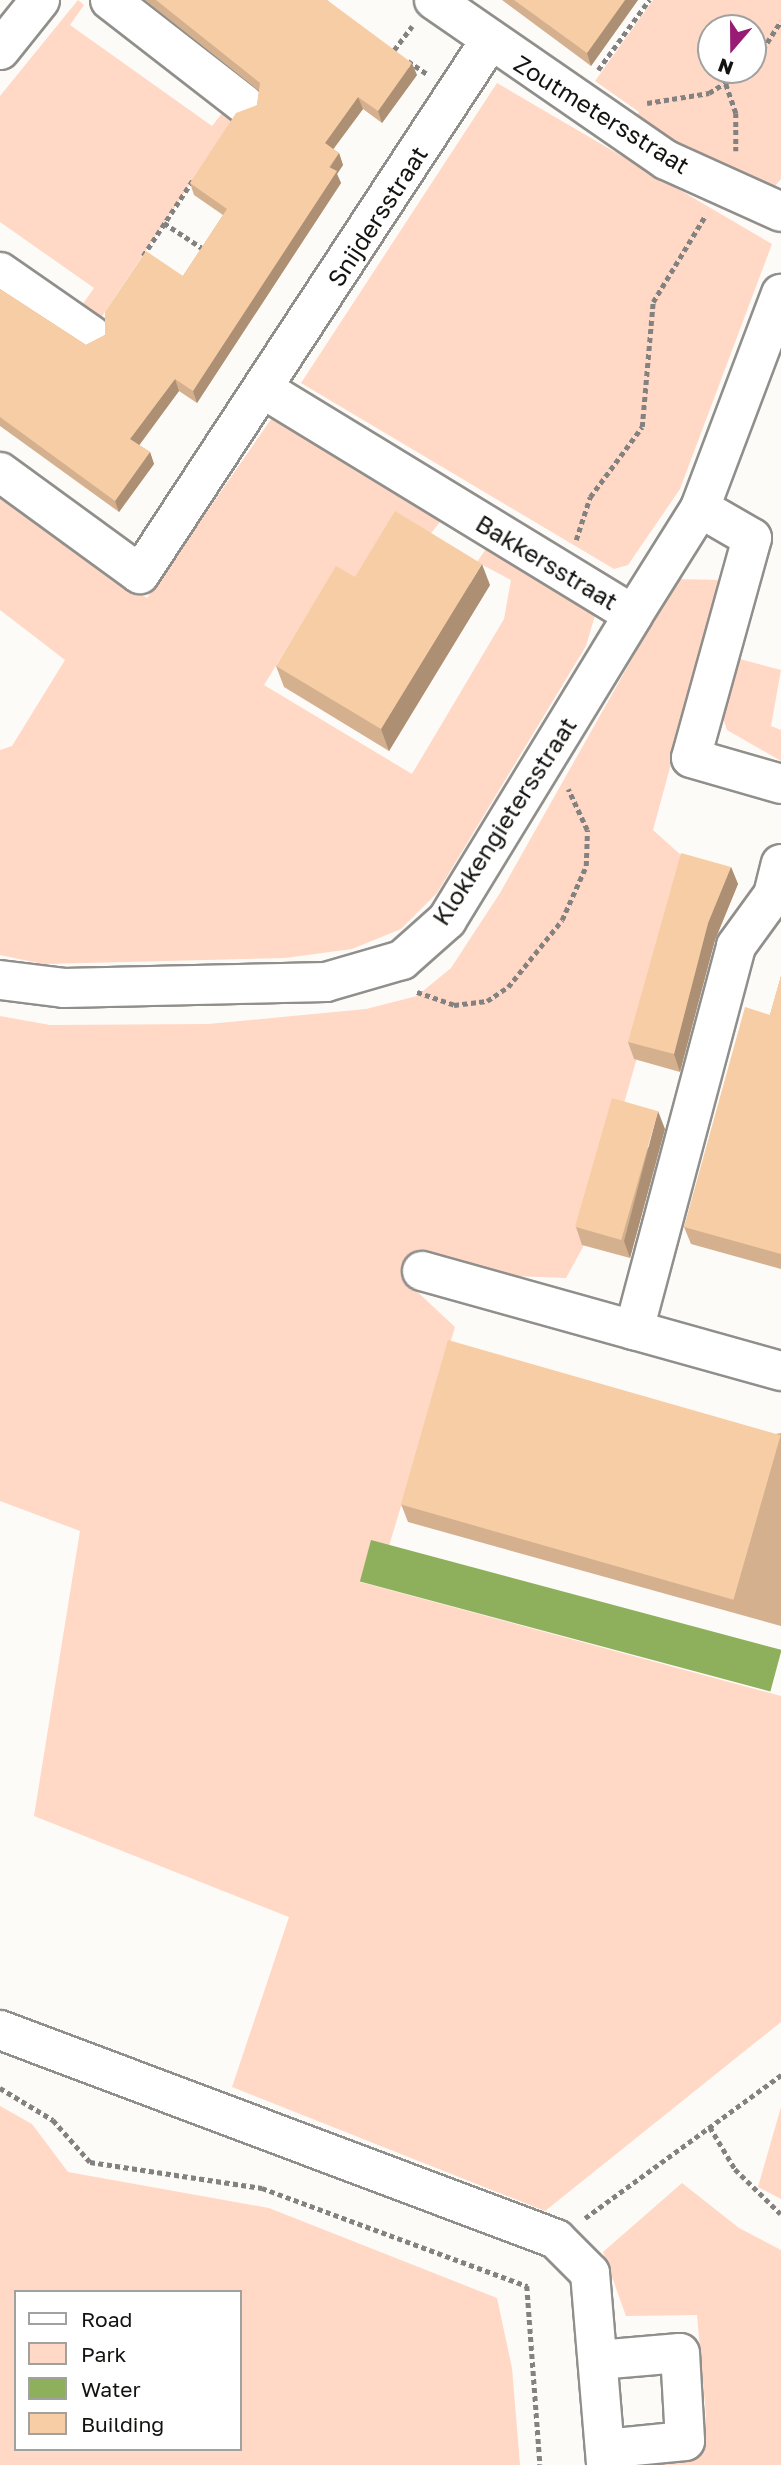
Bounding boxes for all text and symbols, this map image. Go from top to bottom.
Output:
north arrow [697,14,767,84]
street label: Zoutmetersstraat [509,48,695,180]
text: N [715,54,736,81]
street label: Snijdersstraat [321,140,433,292]
street label: Bakkersstraat [471,508,623,616]
street label: Klokkengietersstraat [426,712,582,930]
legend [14,2290,242,2451]
text: Road [81,2306,132,2332]
text: Park [81,2341,126,2367]
text: Water [81,2376,141,2402]
text: Building [81,2411,164,2437]

